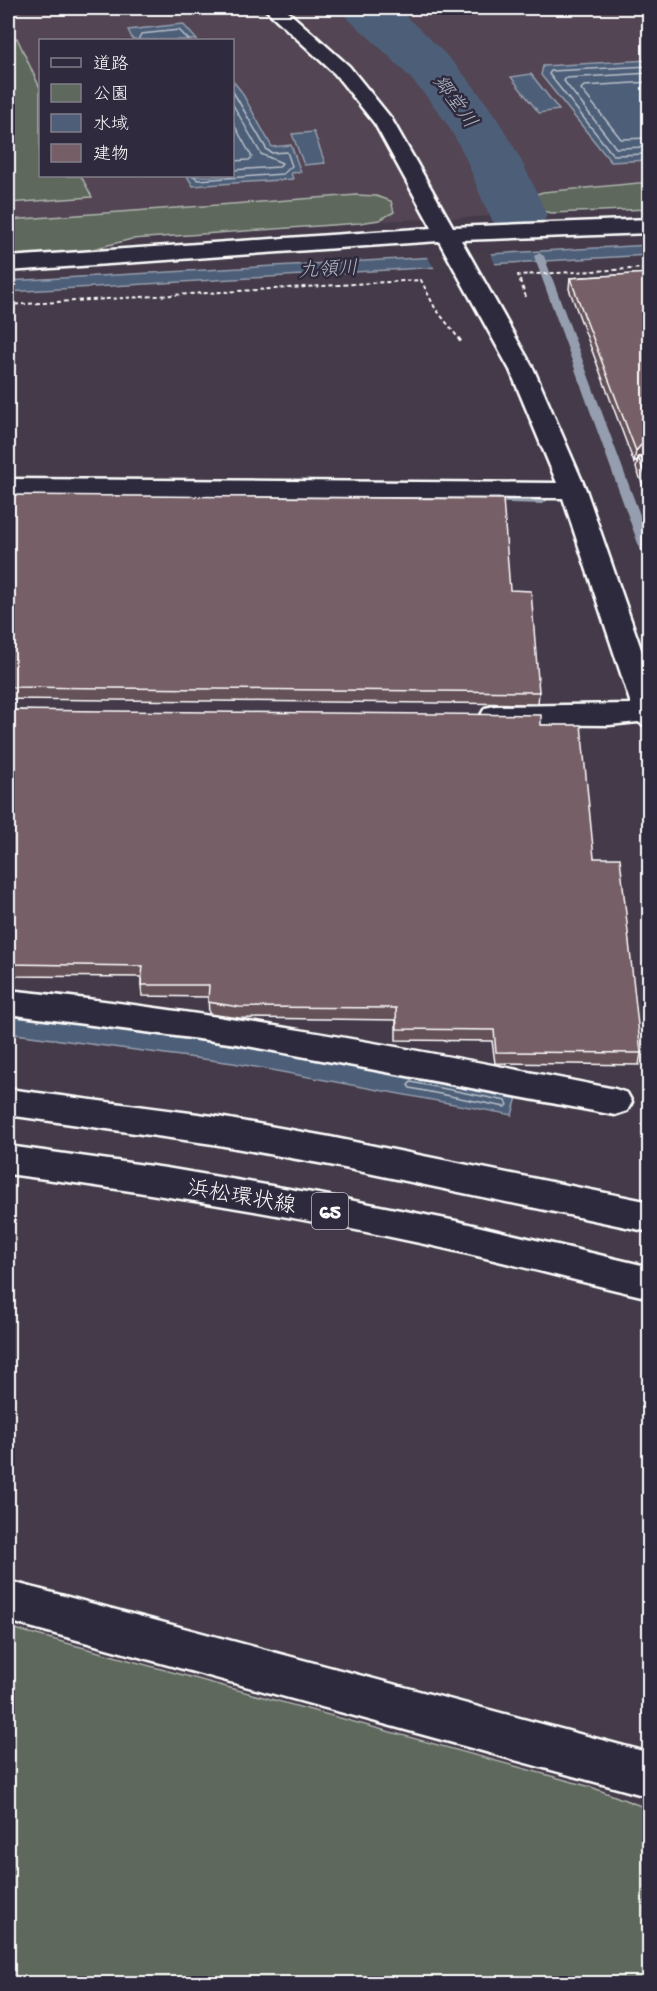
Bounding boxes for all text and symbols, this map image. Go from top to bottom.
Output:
legend [39,39,234,177]
text: 道路 [93,54,129,76]
water label: 郷堂川 [426,71,482,134]
text: 公園 [93,85,129,106]
text: 水域 [93,114,129,136]
text: 建物 [93,144,129,166]
water label: 九領川 [298,257,359,285]
street label: 浜松環状線 [185,1176,298,1221]
road number: 65 [312,1193,348,1229]

